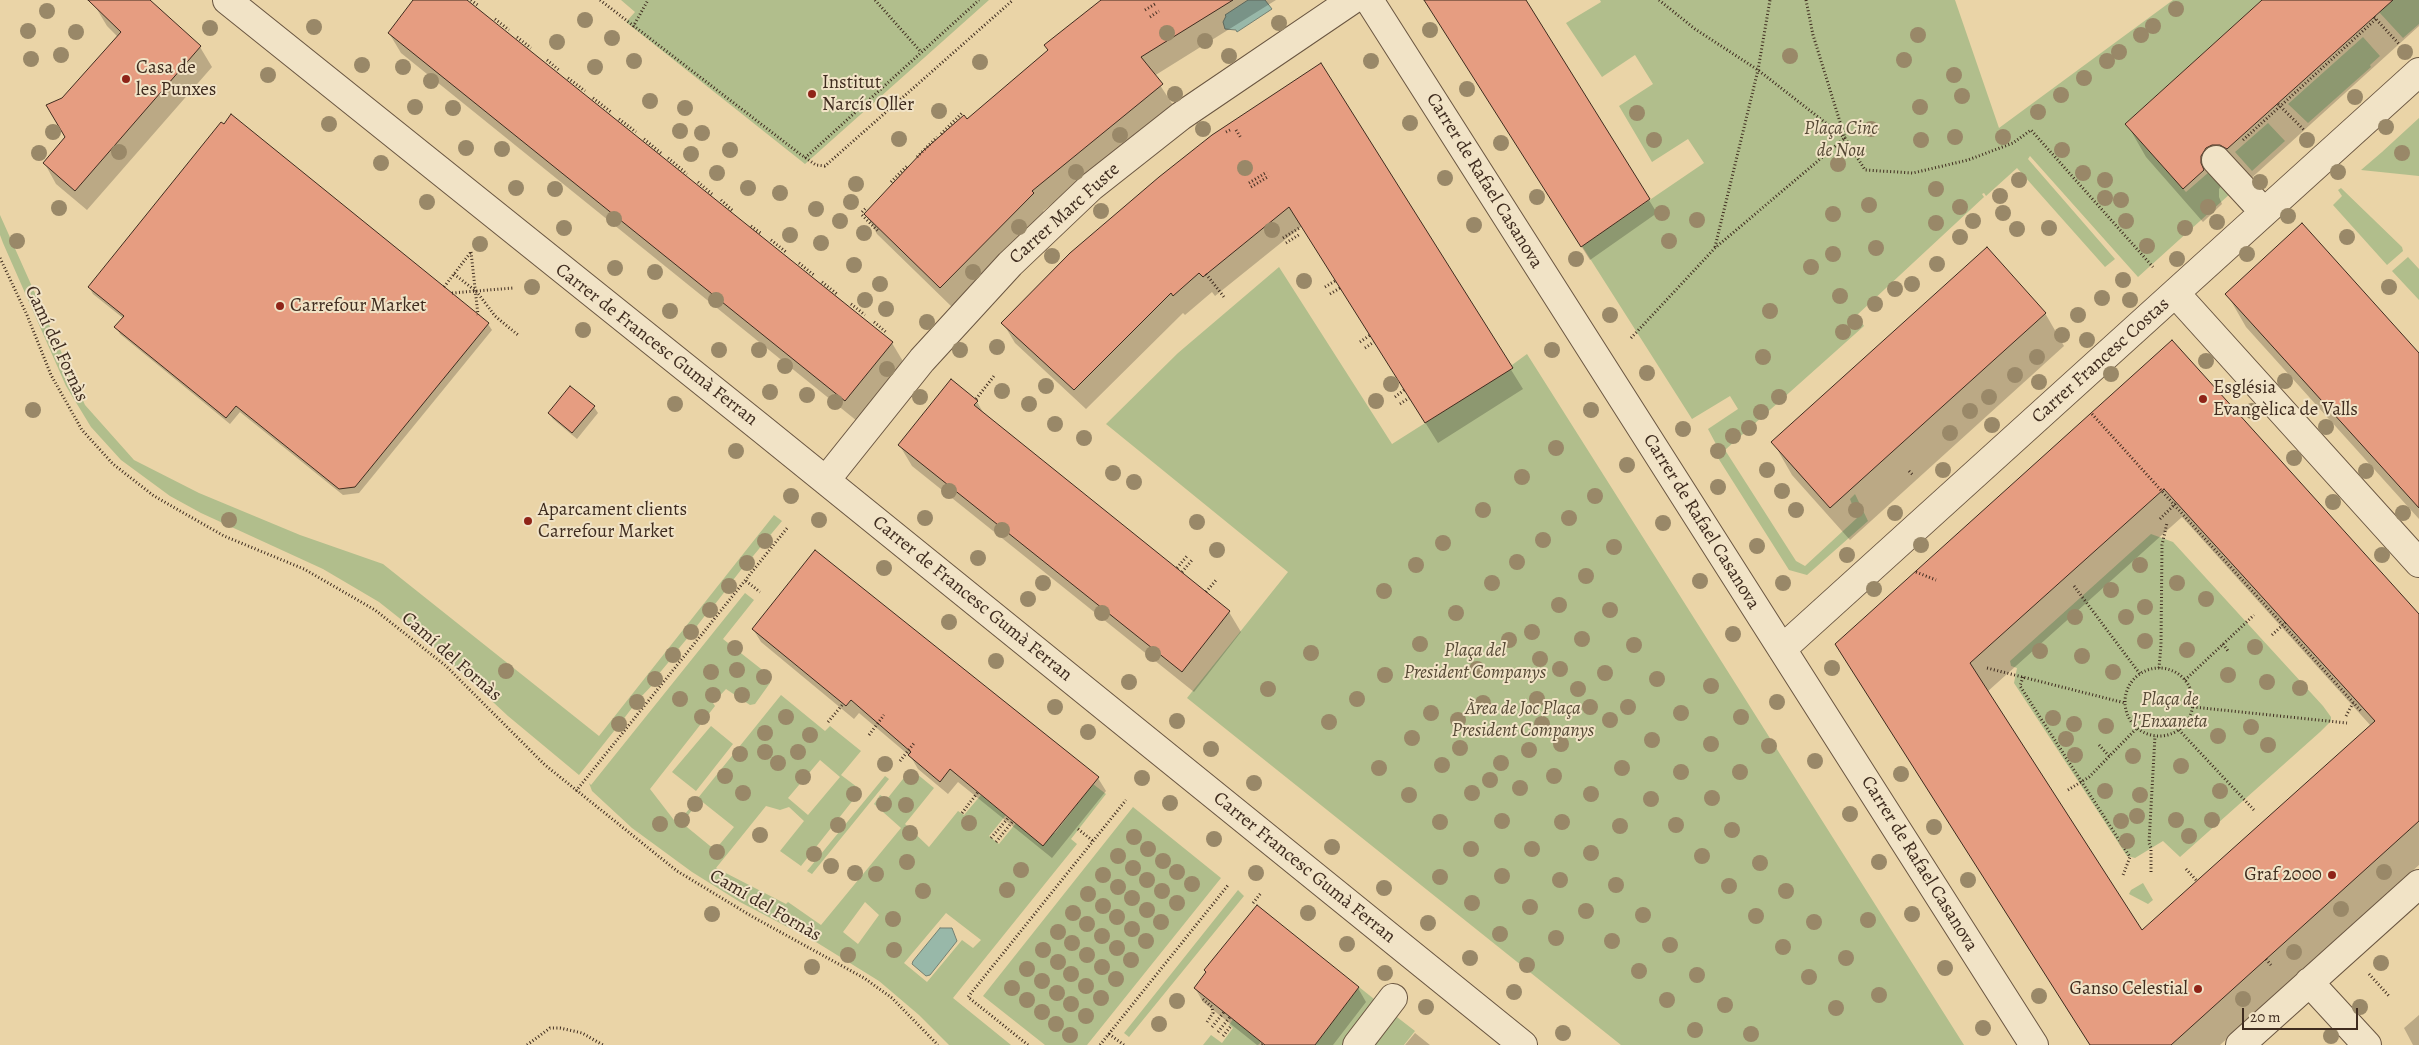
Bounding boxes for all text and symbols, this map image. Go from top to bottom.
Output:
place label: Casa de les Punxes [136,57,217,101]
place label: Institut Narcís Oller [822,72,914,116]
marker: Casa de les Punxes [120,73,132,85]
marker: Institut Narcís Oller [806,88,818,100]
street label: Carrer de Rafael Casanova [1421,89,1547,273]
park label: Plaça Cinc de Nou [1804,118,1878,162]
street label: Carrer Marc Fuste [1005,158,1125,270]
street label: Carrer de Francesc Gumà Ferran [550,259,762,431]
street label: Camí del Fornàs [19,282,93,406]
street label: Carrer Francesc Costas [2027,293,2175,429]
place label: Carrefour Market [290,295,426,317]
marker: Carrefour Market [274,300,286,312]
place label: Església Evangèlica de Valls [2213,377,2358,421]
marker: Església Evangèlica de Valls [2197,393,2209,405]
street label: Carrer de Rafael Casanova [1638,430,1764,614]
place label: Aparcament clients Carrefour Market [538,499,687,543]
street label: Carrer de Francesc Gumà Ferran [867,511,1077,687]
marker: Aparcament clients Carrefour Market [522,515,534,527]
street label: Camí del Fornàs [396,607,506,707]
park label: Plaça del President Companys [1404,640,1546,684]
park label: Plaça de l'Enxaneta [2132,689,2208,733]
park label: Àrea de Joc Plaça President Companys [1452,698,1594,742]
street label: Carrer de Rafael Casanova [1856,772,1982,956]
street label: Carrer Francesc Gumà Ferran [1208,787,1400,949]
place label: Graf 2000 [2244,864,2322,886]
street label: Camí del Fornàs [705,865,825,947]
marker: Graf 2000 [2326,869,2338,881]
place label: Ganso Celestial [2069,978,2188,1000]
marker: Ganso Celestial [2192,983,2204,995]
scale bar [2244,998,2360,1030]
text: 20 m [2250,1007,2281,1027]

